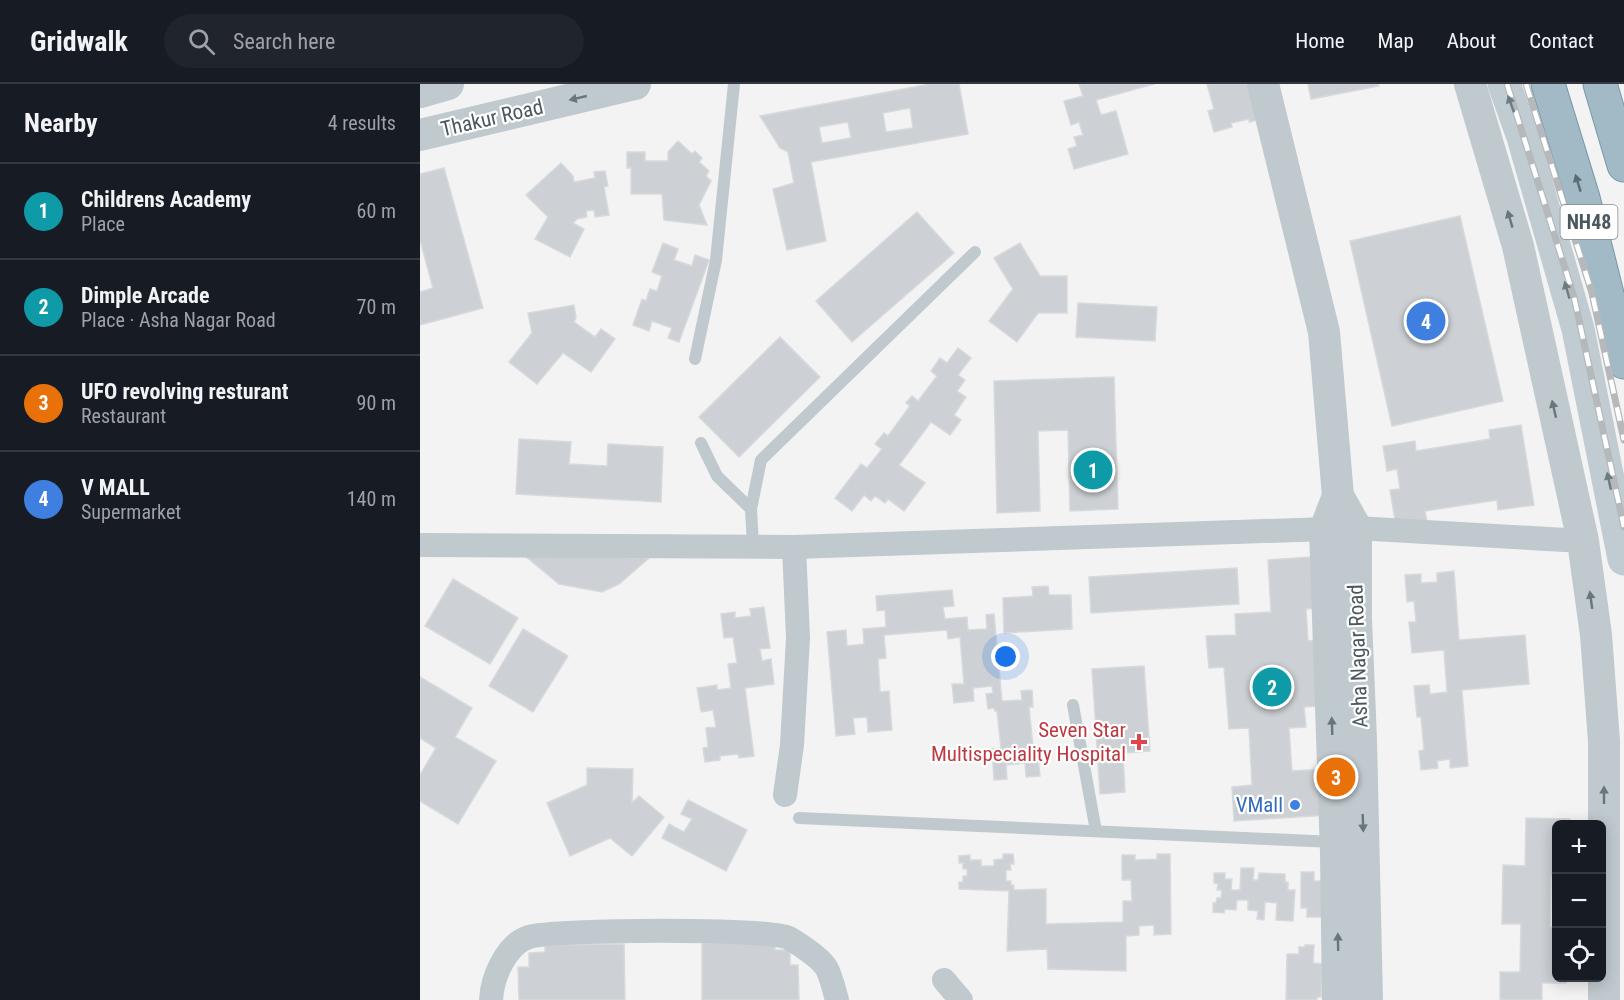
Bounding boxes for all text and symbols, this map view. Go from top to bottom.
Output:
search box [164,14,584,68]
text: Gridwalk [30,25,128,58]
icon: search [185,25,218,58]
text: Search here [233,29,335,54]
text: Home [1295,29,1345,53]
text: Map [1378,29,1414,53]
text: About [1447,29,1496,53]
text: Contact [1529,29,1594,53]
one-way arrow [569,93,587,103]
street label: Thakur Road [439,95,545,141]
one-way arrow [1506,95,1515,113]
text: Nearby [24,108,98,138]
text: 4 results [328,111,396,135]
one-way arrow [1573,174,1582,192]
text: Childrens Academy [81,187,251,212]
text: 1 [38,199,49,223]
text: 60 m [357,199,396,223]
road number: NH48 [1560,205,1618,239]
one-way arrow [1505,210,1514,228]
text: Place [81,212,125,236]
one-way arrow [1562,281,1571,299]
text: Dimple Arcade [81,283,209,308]
text: 2 [38,295,49,319]
text: 70 m [357,295,396,319]
pin: 4 [1406,298,1446,344]
text: Place · Asha Nagar Road [81,308,276,332]
text: UFO revolving resturant [81,379,289,404]
text: 3 [38,391,49,415]
text: 90 m [357,391,396,415]
one-way arrow [1548,400,1558,418]
text: Restaurant [81,404,166,428]
pin: 1 [1074,448,1112,492]
one-way arrow [1604,471,1613,490]
text: V MALL [81,475,150,500]
text: 4 [38,487,49,511]
text: 140 m [347,487,396,511]
text: Supermarket [81,500,181,524]
street label: Asha Nagar Road [1344,584,1372,728]
one-way arrow [1586,591,1596,610]
your location [991,642,1020,671]
pin: 2 [1252,664,1292,710]
one-way arrow [1327,716,1336,735]
place label: Seven Star Multispeciality Hospital [931,718,1126,766]
marker: Seven Star Multispeciality Hospital [1130,733,1148,751]
pin: 3 [1316,754,1356,800]
one-way arrow [1599,785,1609,804]
place label: VMall [1236,793,1283,817]
marker: VMall [1288,798,1302,812]
one-way arrow [1358,813,1368,832]
map controls [1552,820,1606,982]
button: + [1552,820,1606,874]
button: − [1552,874,1606,928]
button: locate [1552,928,1606,982]
one-way arrow [1333,932,1342,951]

